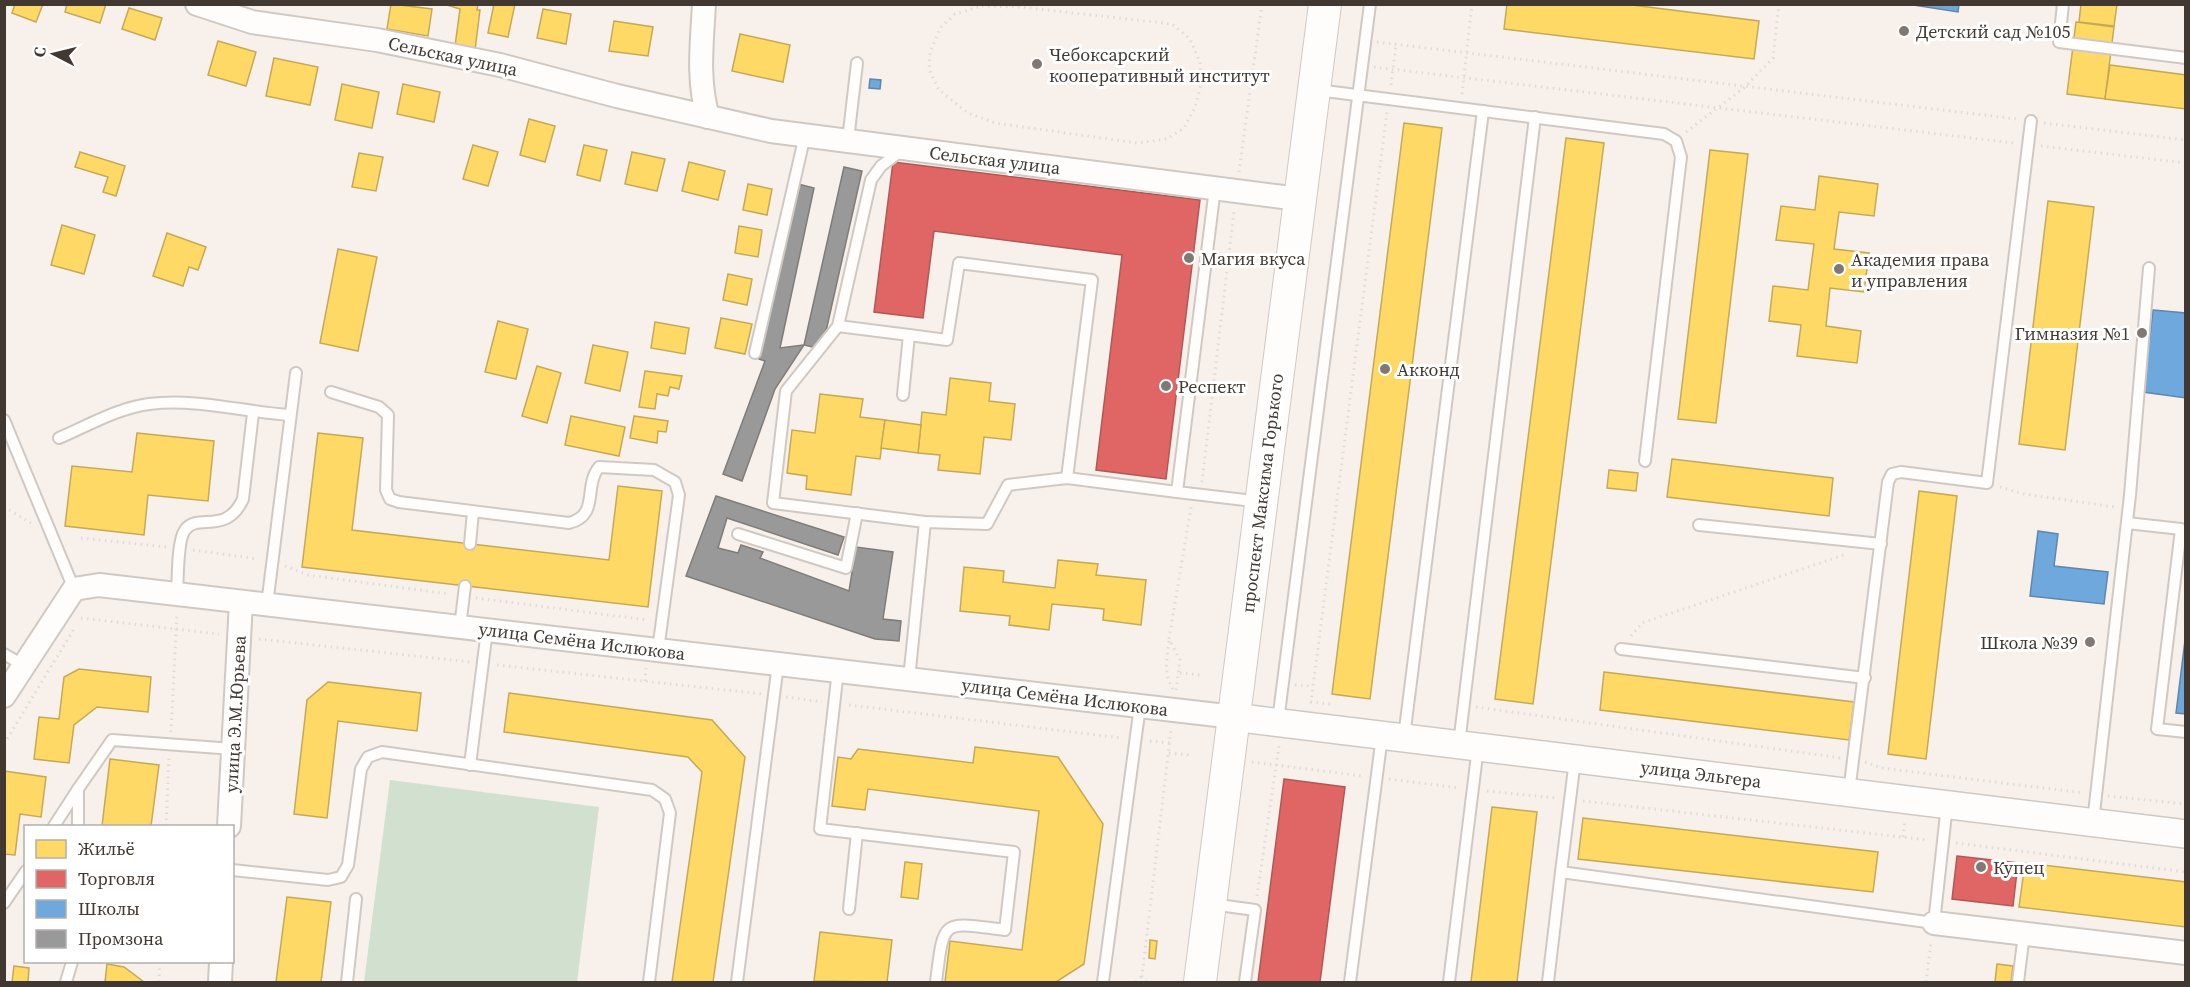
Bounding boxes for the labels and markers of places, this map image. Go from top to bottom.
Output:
place label: Детский сад №105 [1916,19,2071,44]
marker: Детский сад №105 [1897,24,1911,38]
place label: Чебоксарский кооперативный институт [1049,42,1270,88]
marker: Чебоксарский кооперативный институт [1030,57,1044,71]
place label: Магия вкуса [1201,246,1306,271]
place label: Академия права и управления [1851,247,1990,293]
marker: Магия вкуса [1182,251,1196,265]
marker: Академия права и управления [1832,262,1846,276]
place label: Гимназия №1 [2015,321,2130,346]
marker: Гимназия №1 [2135,326,2149,340]
place label: Акконд [1397,357,1460,382]
marker: Акконд [1378,362,1392,376]
place label: Респект [1178,374,1246,399]
marker: Респект [1159,379,1173,393]
place label: Школа №39 [1980,630,2078,655]
marker: Школа №39 [2083,635,2097,649]
place label: Купец [1993,855,2045,880]
marker: Купец [1974,860,1988,874]

